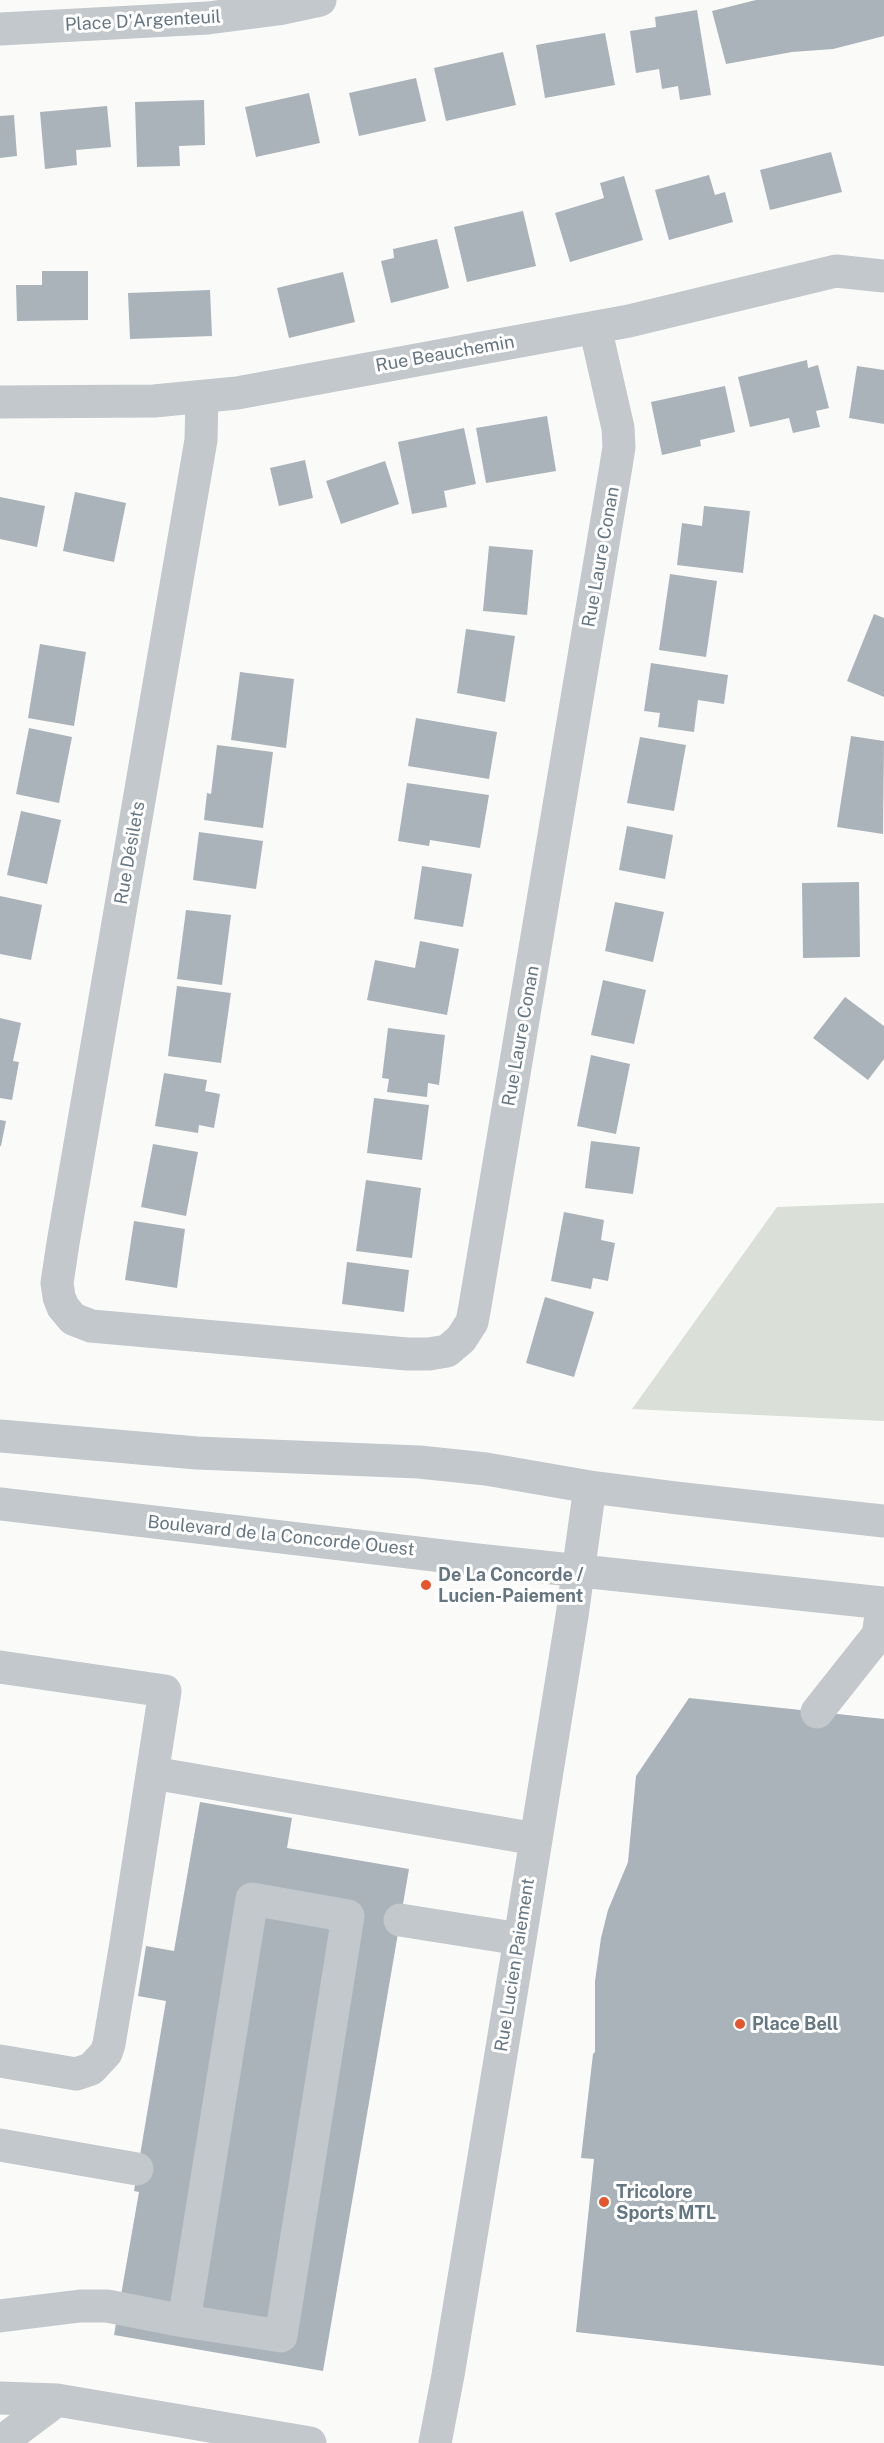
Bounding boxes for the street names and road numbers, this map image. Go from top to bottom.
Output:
street label: Place D'Argenteuil [64,6,222,36]
street label: Rue Beauchemin [374,331,516,377]
street label: Rue Laure Conan [578,485,624,629]
street label: Rue Désilets [110,800,150,906]
street label: Rue Laure Conan [498,964,544,1108]
street label: Boulevard de la Concorde Ouest [146,1511,416,1561]
street label: Rue Lucien Paiement [491,1877,539,2053]

